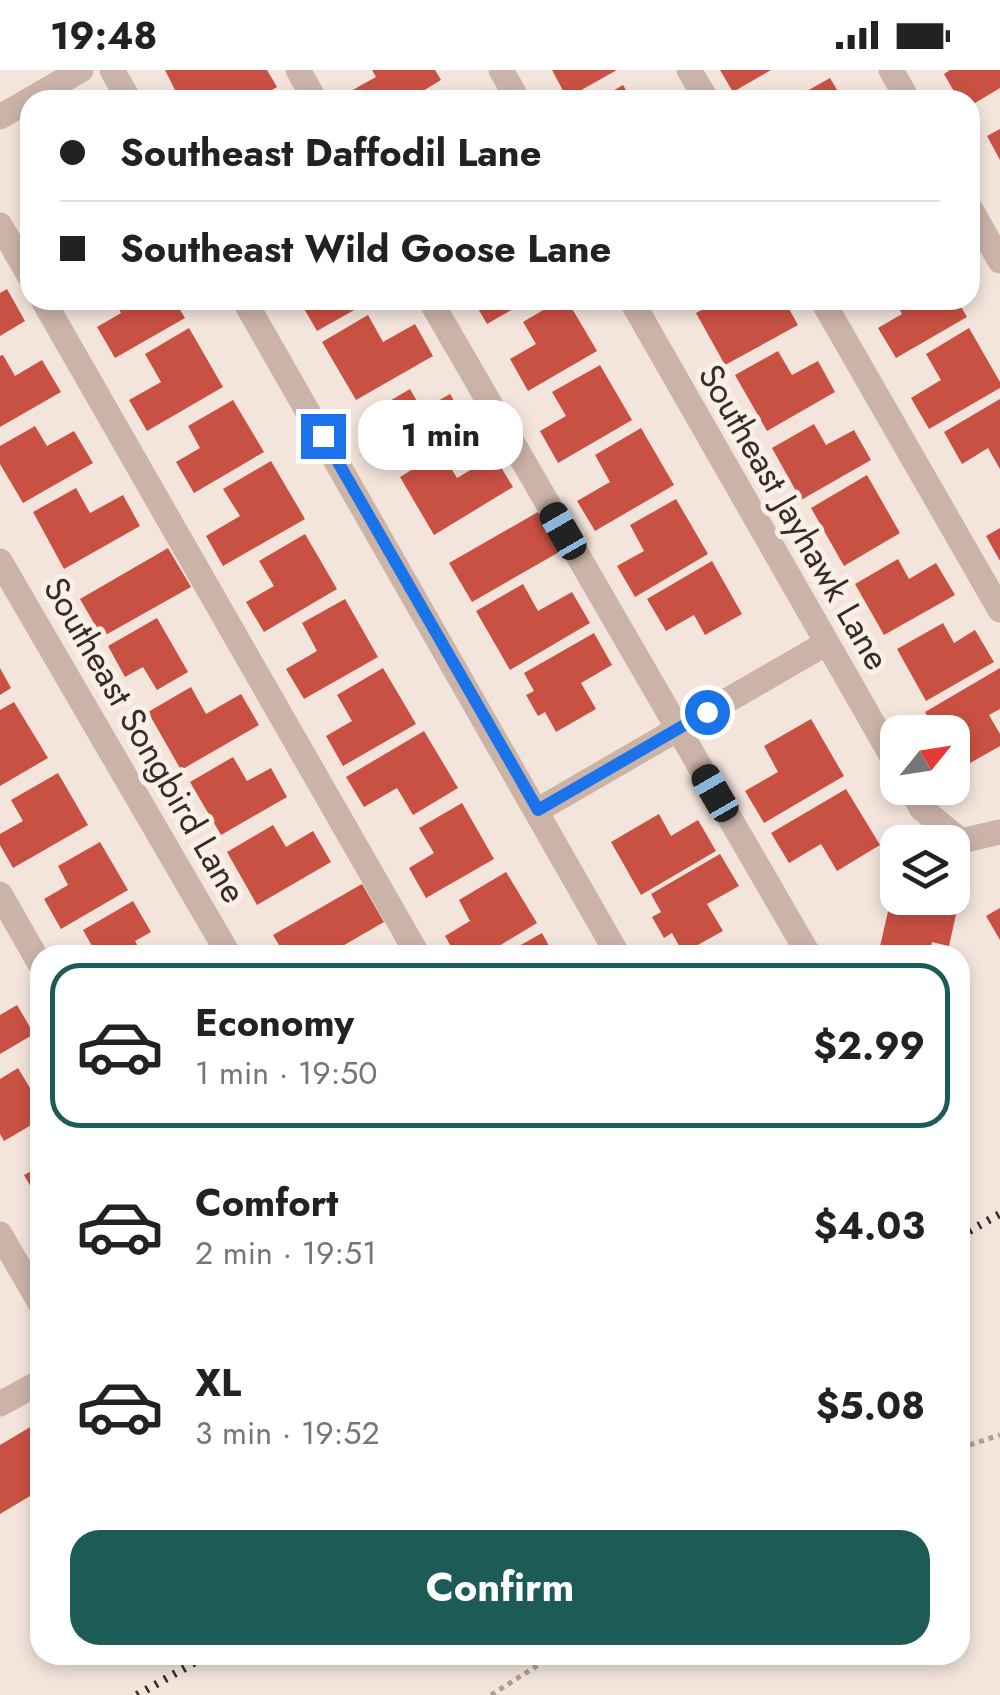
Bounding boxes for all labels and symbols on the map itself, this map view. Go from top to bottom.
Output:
street label: Southeast Jayhawk Lane [686,355,902,679]
callout: 1 min [358,401,523,471]
route end [301,414,346,459]
car [535,498,591,564]
street label: Southeast Songbird Lane [31,568,259,912]
route start [685,690,730,735]
north arrow [880,715,970,805]
car [687,760,743,826]

